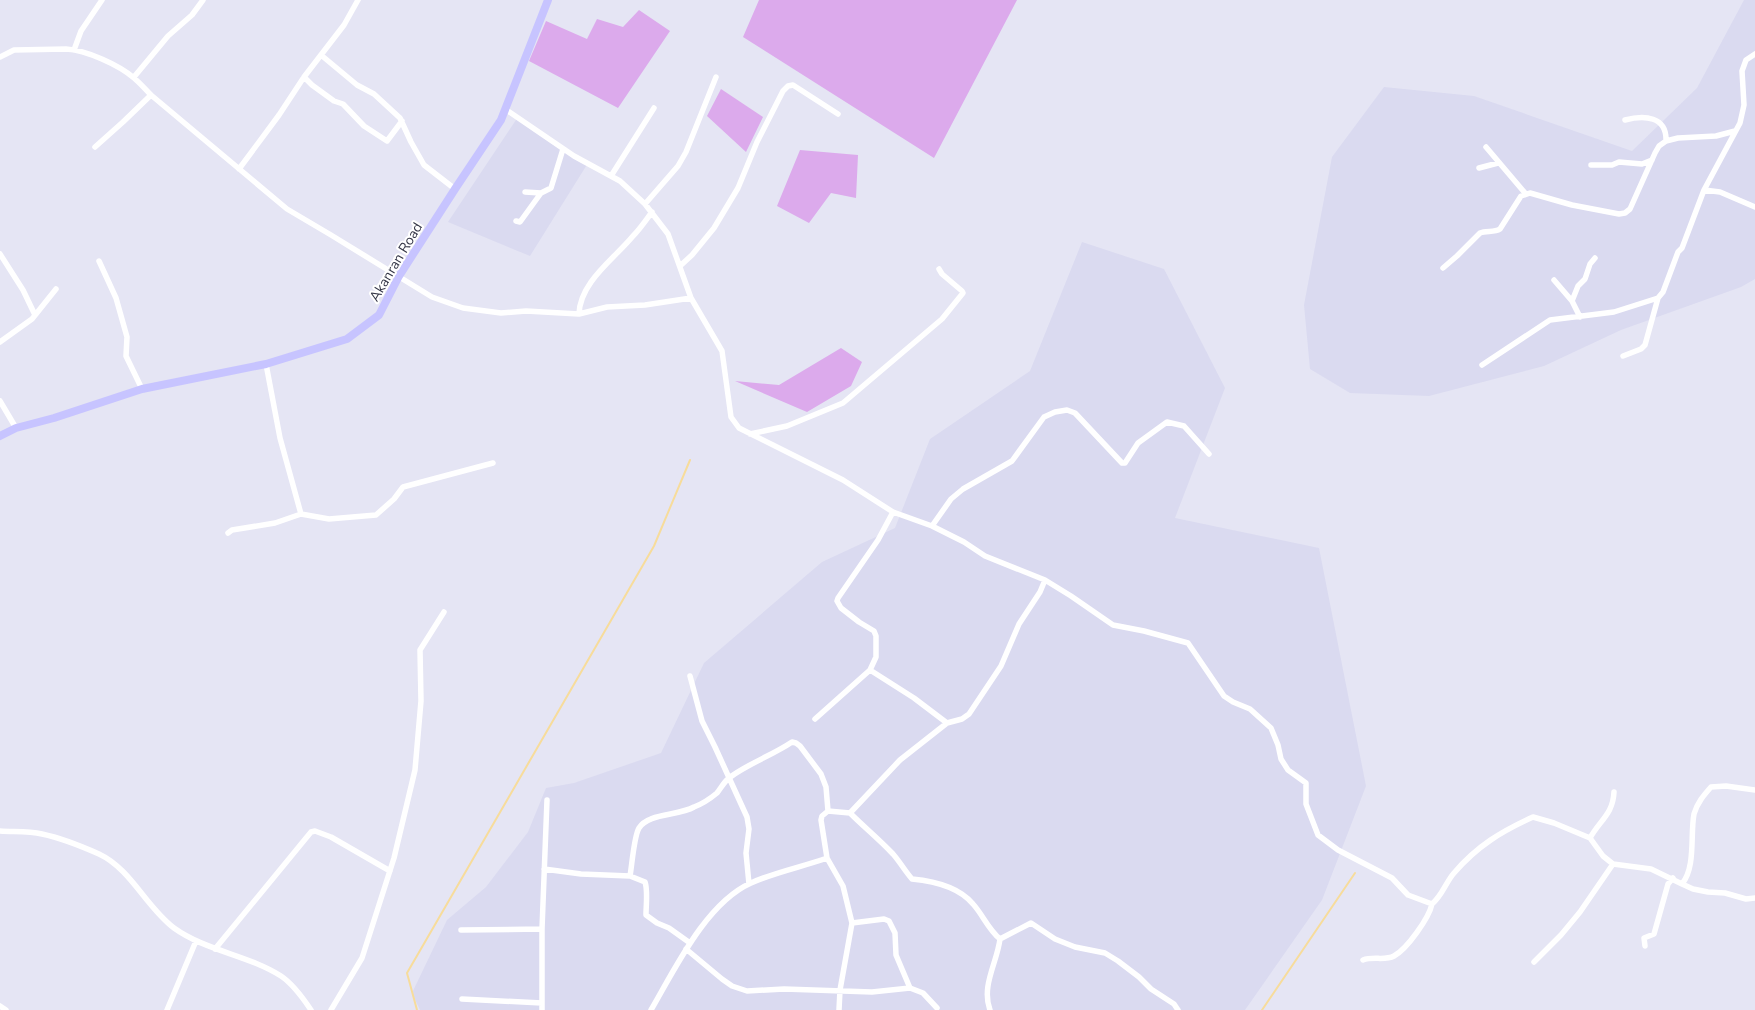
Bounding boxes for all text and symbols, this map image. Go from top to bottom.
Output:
street label: Akanran Road [365,219,427,305]

